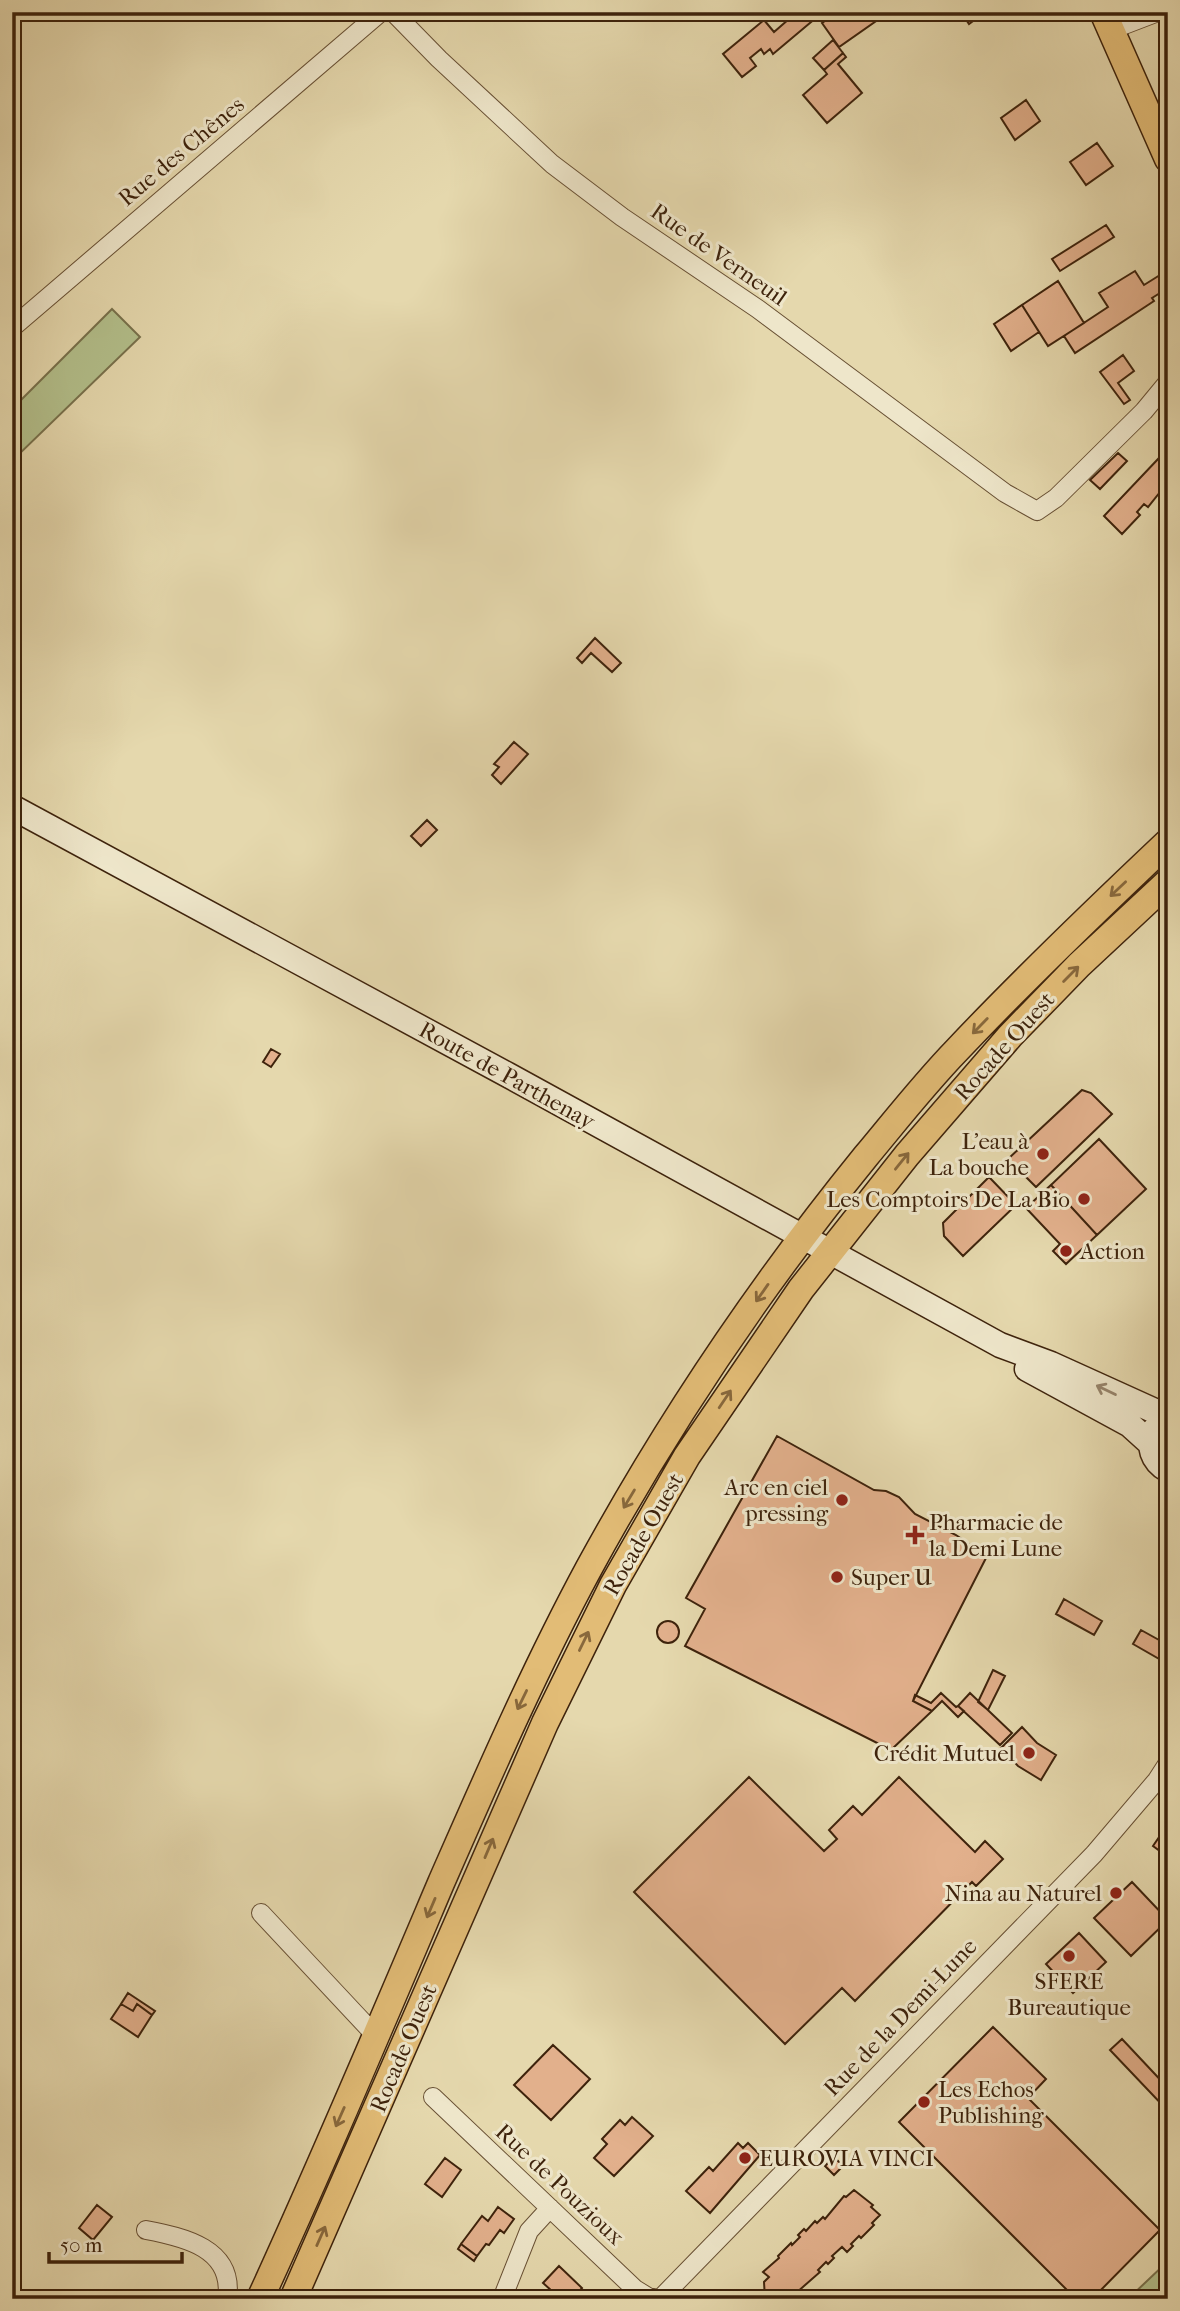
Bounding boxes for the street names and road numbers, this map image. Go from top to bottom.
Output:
street label: Rue des Chênes [113,91,250,212]
street label: Rue de Verneuil [645,197,792,312]
street label: Rocade Ouest [949,986,1060,1106]
street label: Route de Parthenay [414,1016,600,1135]
street label: Rocade Ouest [598,1468,689,1600]
street label: Rue de la Demi-Lune [818,1933,983,2102]
street label: Rocade Ouest [364,1980,443,2116]
street label: Rue de Pouzioux [490,2118,629,2251]

